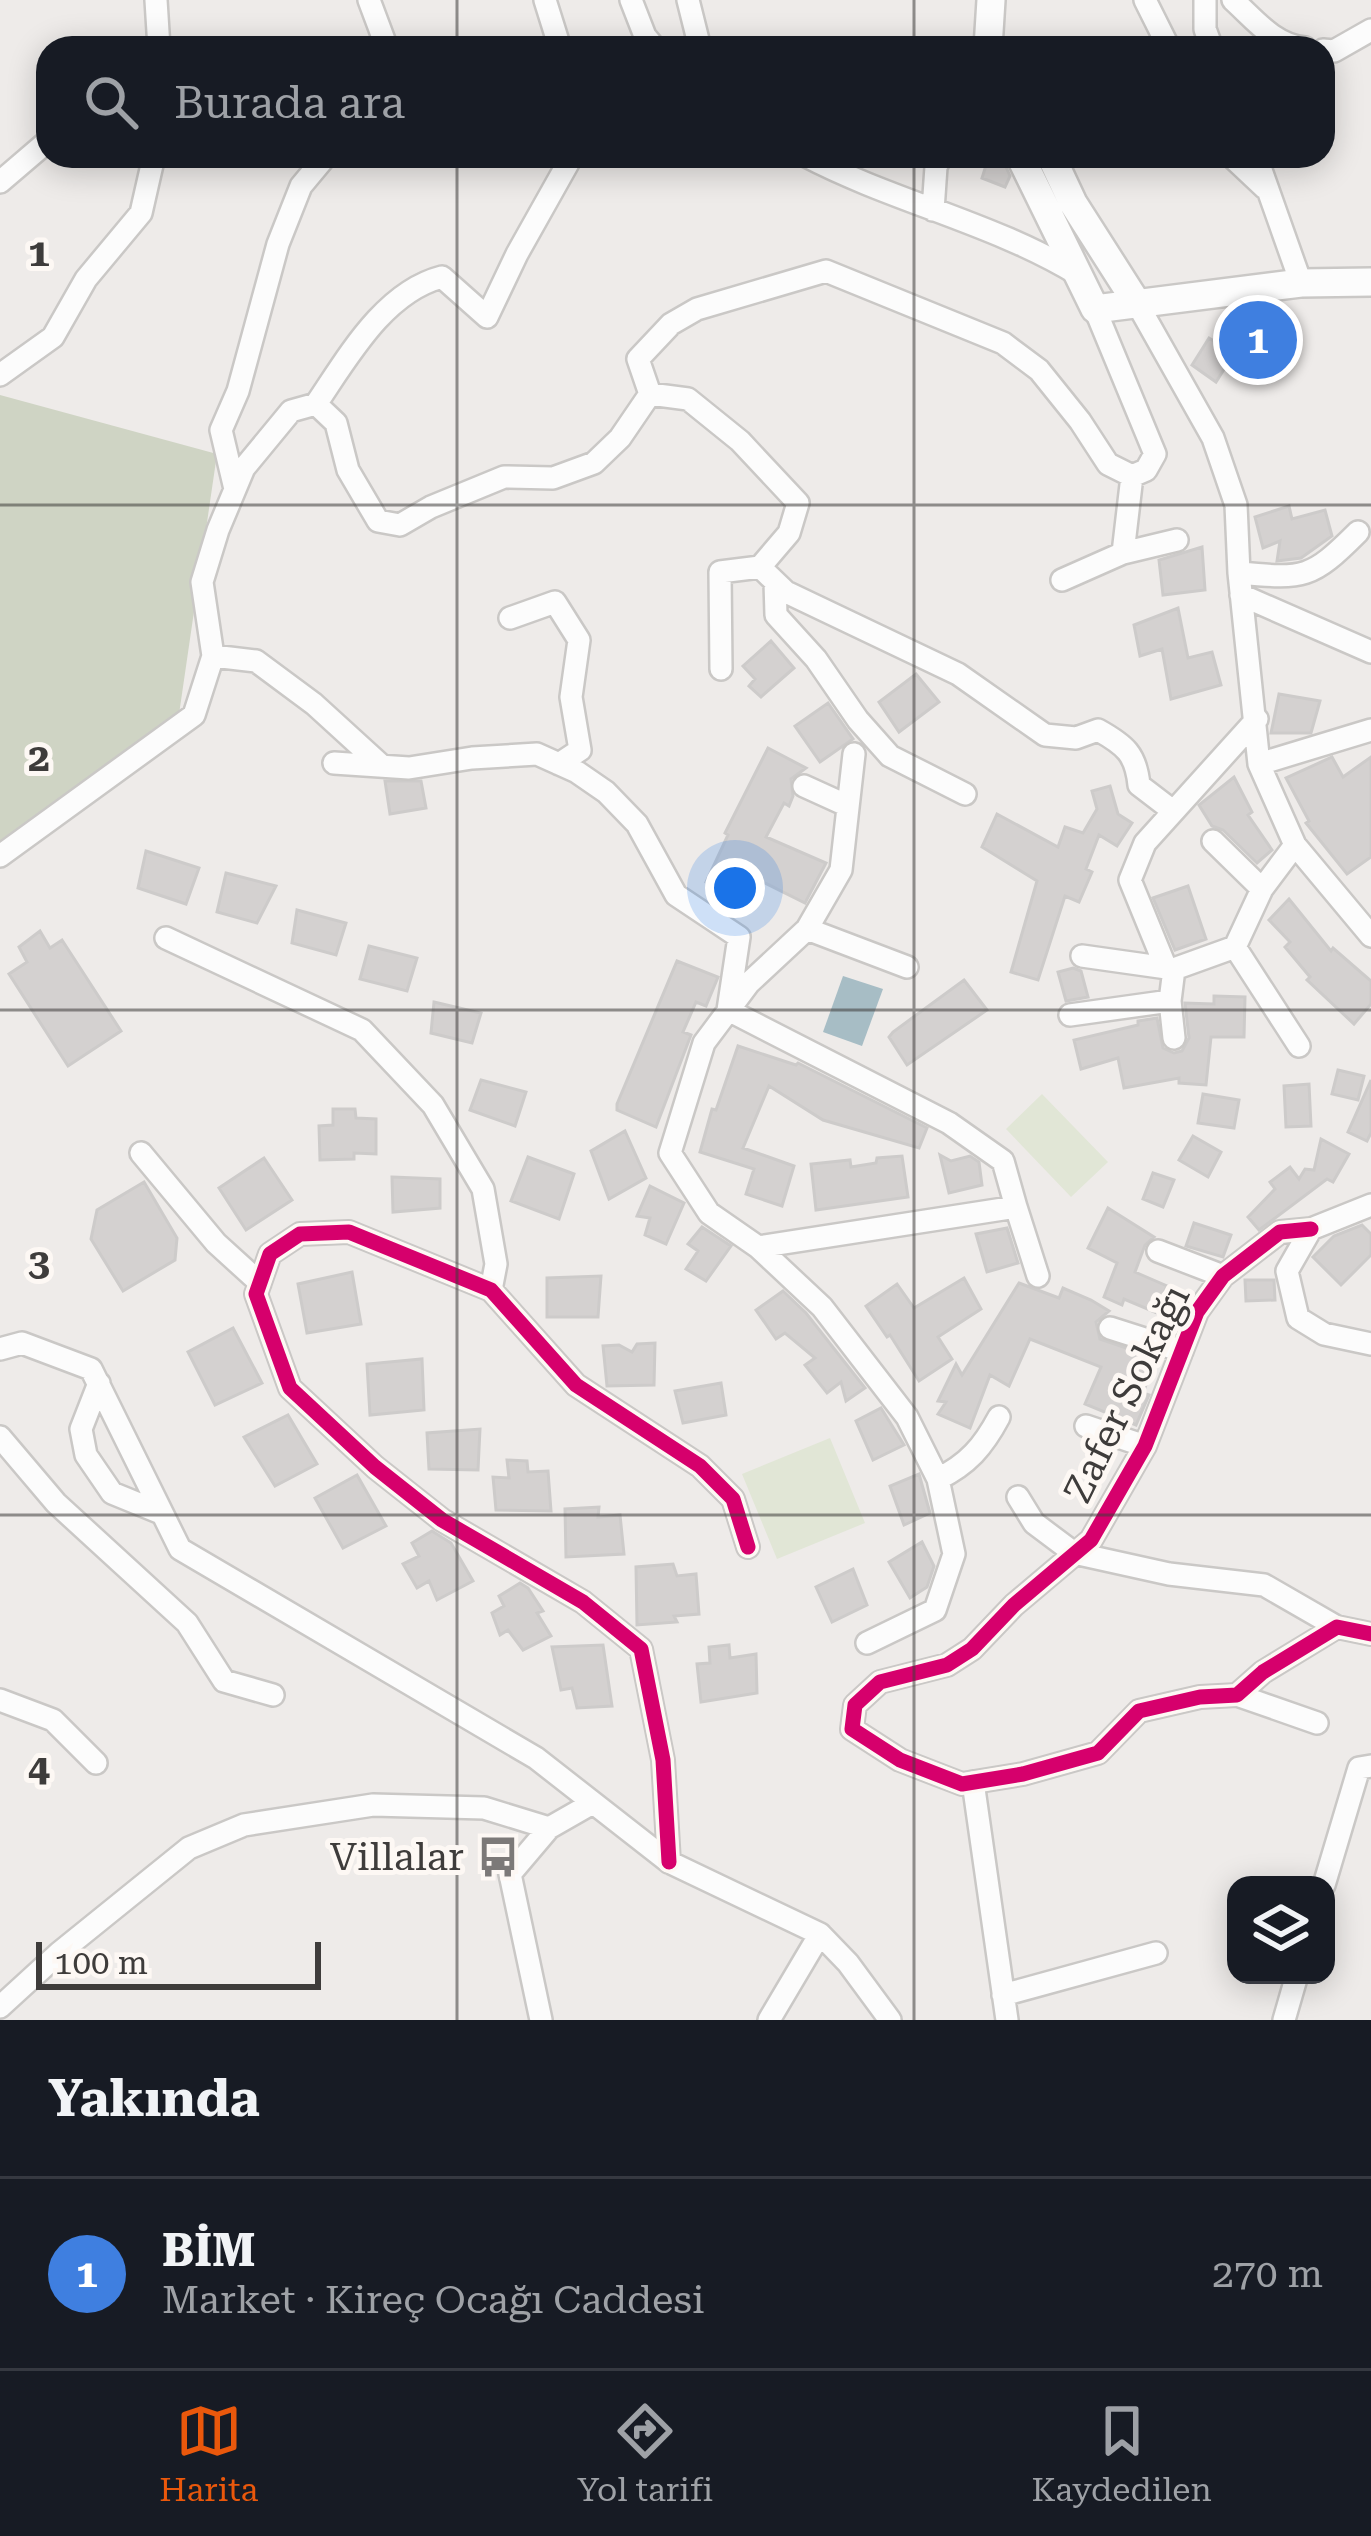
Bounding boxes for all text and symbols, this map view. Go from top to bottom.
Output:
search box [36,36,1335,168]
icon: search [78,69,144,135]
text: Burada ara [174,76,405,129]
text: 1 [28,230,50,276]
pin: 1 [1219,295,1297,385]
text: 2 [28,735,50,781]
your location [705,858,765,918]
text: 3 [28,1240,50,1286]
street label: Zafer Sokağı [1055,1278,1199,1510]
text: 4 [28,1745,50,1791]
place label: Villalar [330,1834,464,1880]
bus stop icon: Villalar [475,1834,521,1880]
map controls [1227,1876,1335,1984]
button: layers [1227,1876,1335,1984]
scale bar [36,1936,321,1989]
text: 100 m [54,1943,148,1982]
text: Yakında [48,2069,260,2128]
text: BİM [162,2224,256,2277]
text: 1 [76,2251,98,2297]
text: 270 m [1212,2251,1323,2297]
text: Market · Kireç Ocağı Caddesi [162,2277,704,2323]
tab: Harita [159,2398,258,2509]
tab: Yol tarifi [577,2398,713,2509]
tab: Kaydedilen [1032,2398,1212,2509]

